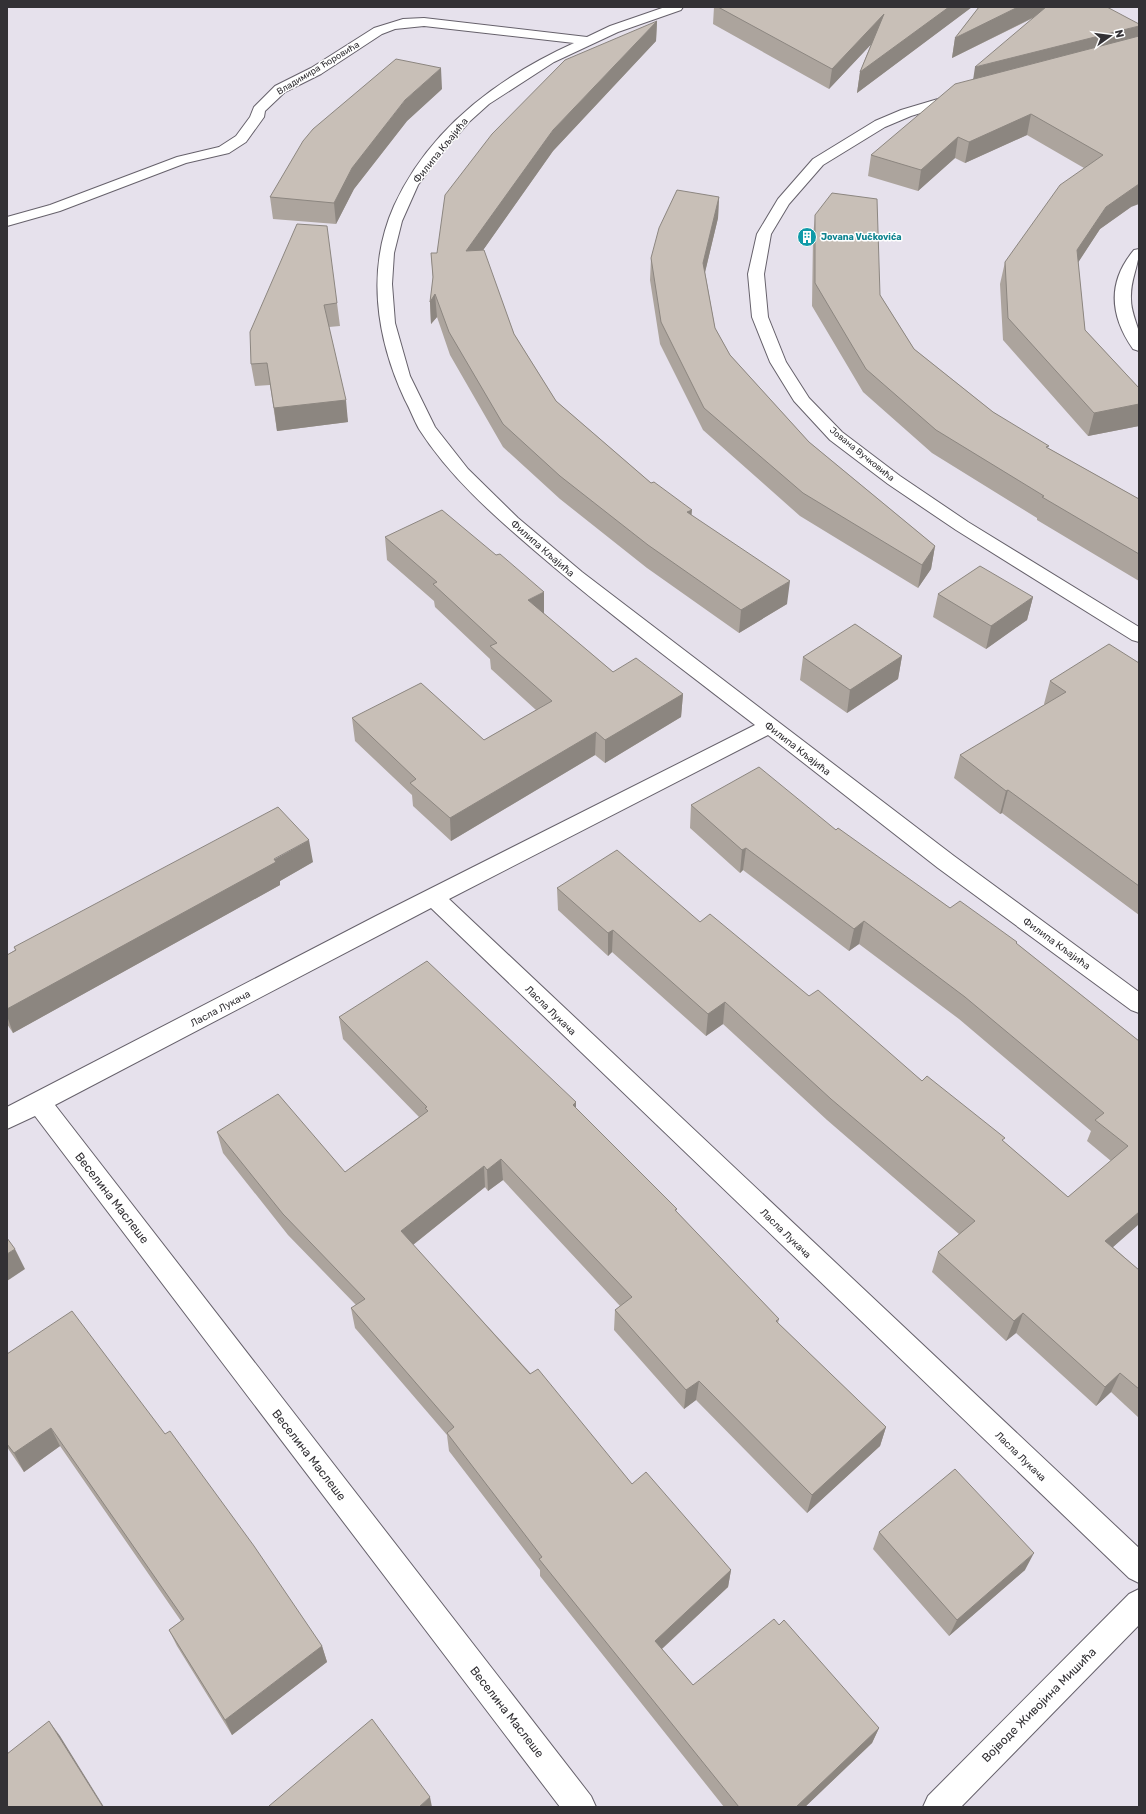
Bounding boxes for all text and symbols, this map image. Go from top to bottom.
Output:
north arrow [1090,16,1130,56]
text: N [1112,28,1127,39]
street label: Владимира Ћоровића [275,39,361,97]
street label: Филипа Кљајића [411,116,471,186]
building icon: Jovana Vučkovića [796,226,818,248]
place label: Jovana Vučkovića [821,232,902,242]
street label: Јована Вучковића [828,425,896,483]
street label: Филипа Кљајића [508,518,577,580]
street label: Филипа Кљајића [762,719,833,778]
street label: Филипа Кљајића [1020,915,1092,972]
street label: Ласла Лукача [522,983,578,1038]
street label: Ласла Лукача [188,988,253,1030]
street label: Веселина Маслеше [72,1150,152,1247]
street label: Ласла Лукача [757,1206,813,1261]
street label: Веселина Маслеше [269,1407,349,1504]
street label: Ласла Лукача [992,1429,1048,1484]
street label: Војводе Живојина Мишића [979,1645,1099,1765]
street label: Веселина Маслеше [467,1664,547,1761]

